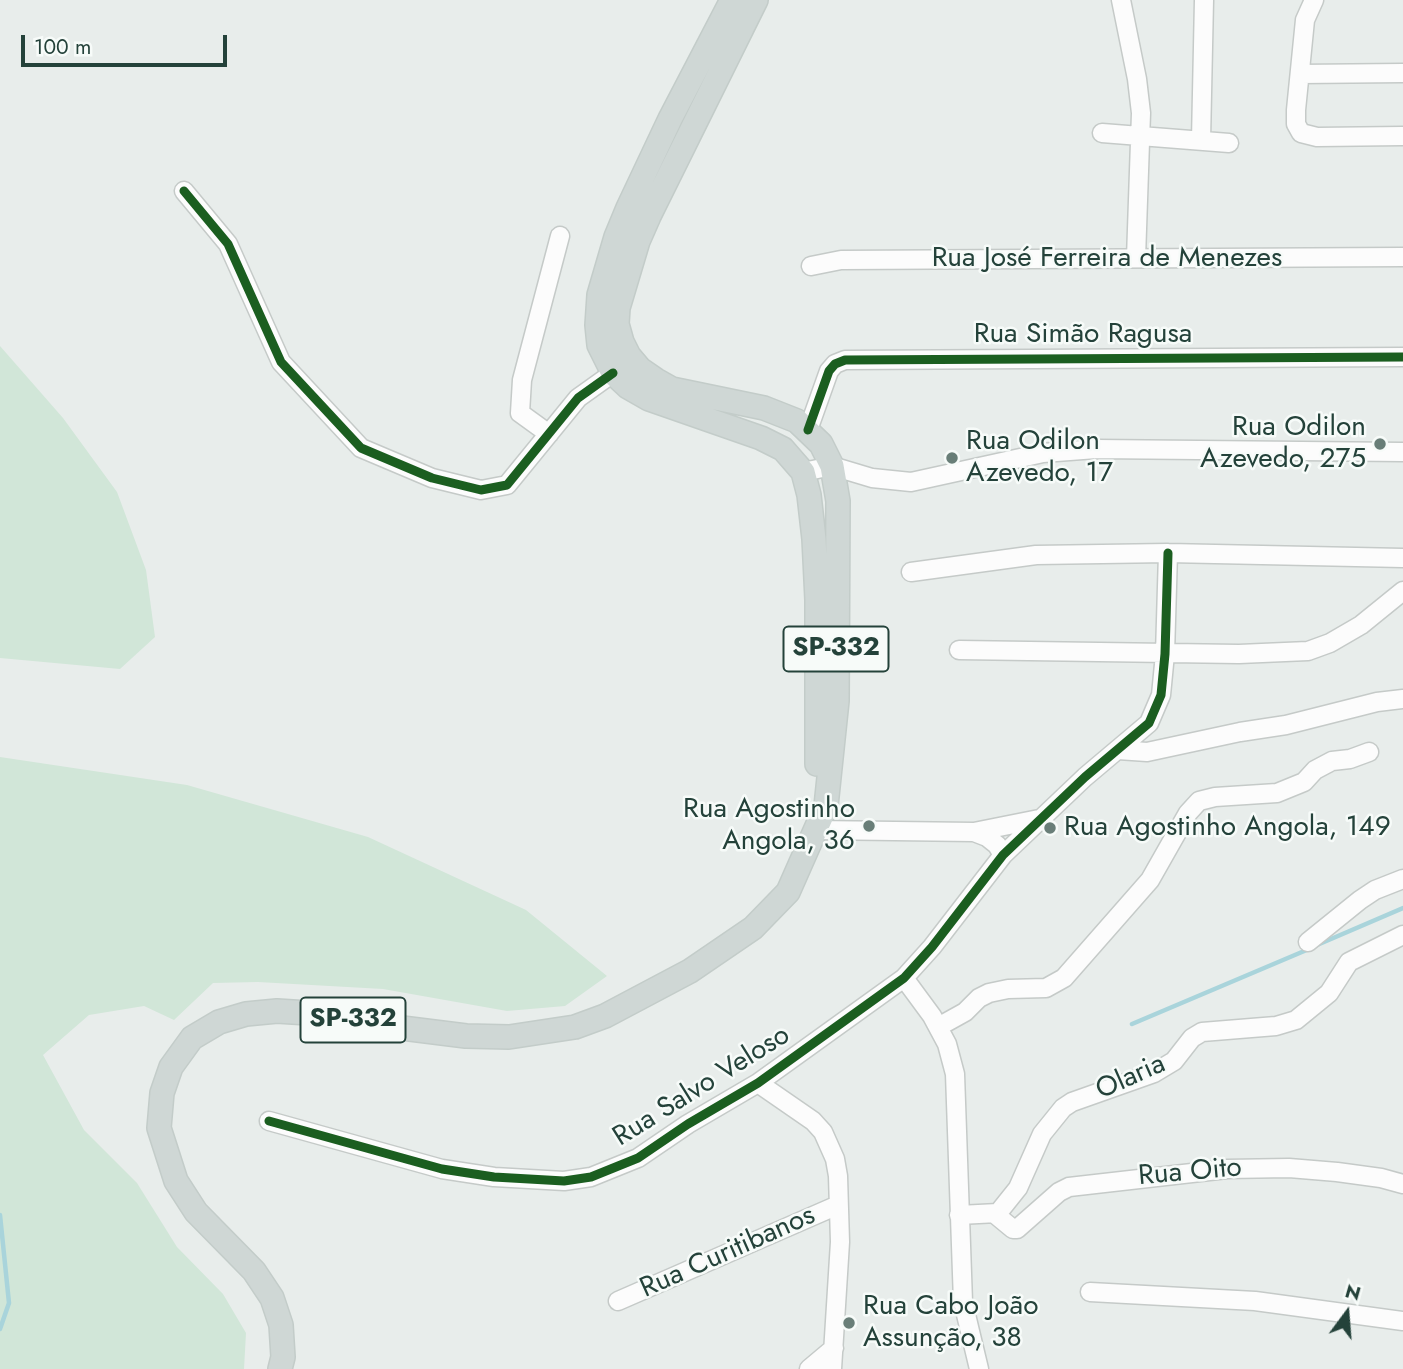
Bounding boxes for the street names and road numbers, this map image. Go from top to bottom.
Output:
street label: Rua José Ferreira de Menezes [932,242,1282,276]
street label: Rua Simão Ragusa [974,318,1192,352]
road number: SP-332 [784,626,888,671]
road number: SP-332 [300,998,406,1042]
street label: Rua Salvo Veloso [607,1019,797,1155]
street label: Olaria [1091,1048,1171,1108]
street label: Rua Oito [1137,1152,1243,1194]
street label: Rua Curitibanos [635,1199,821,1307]

